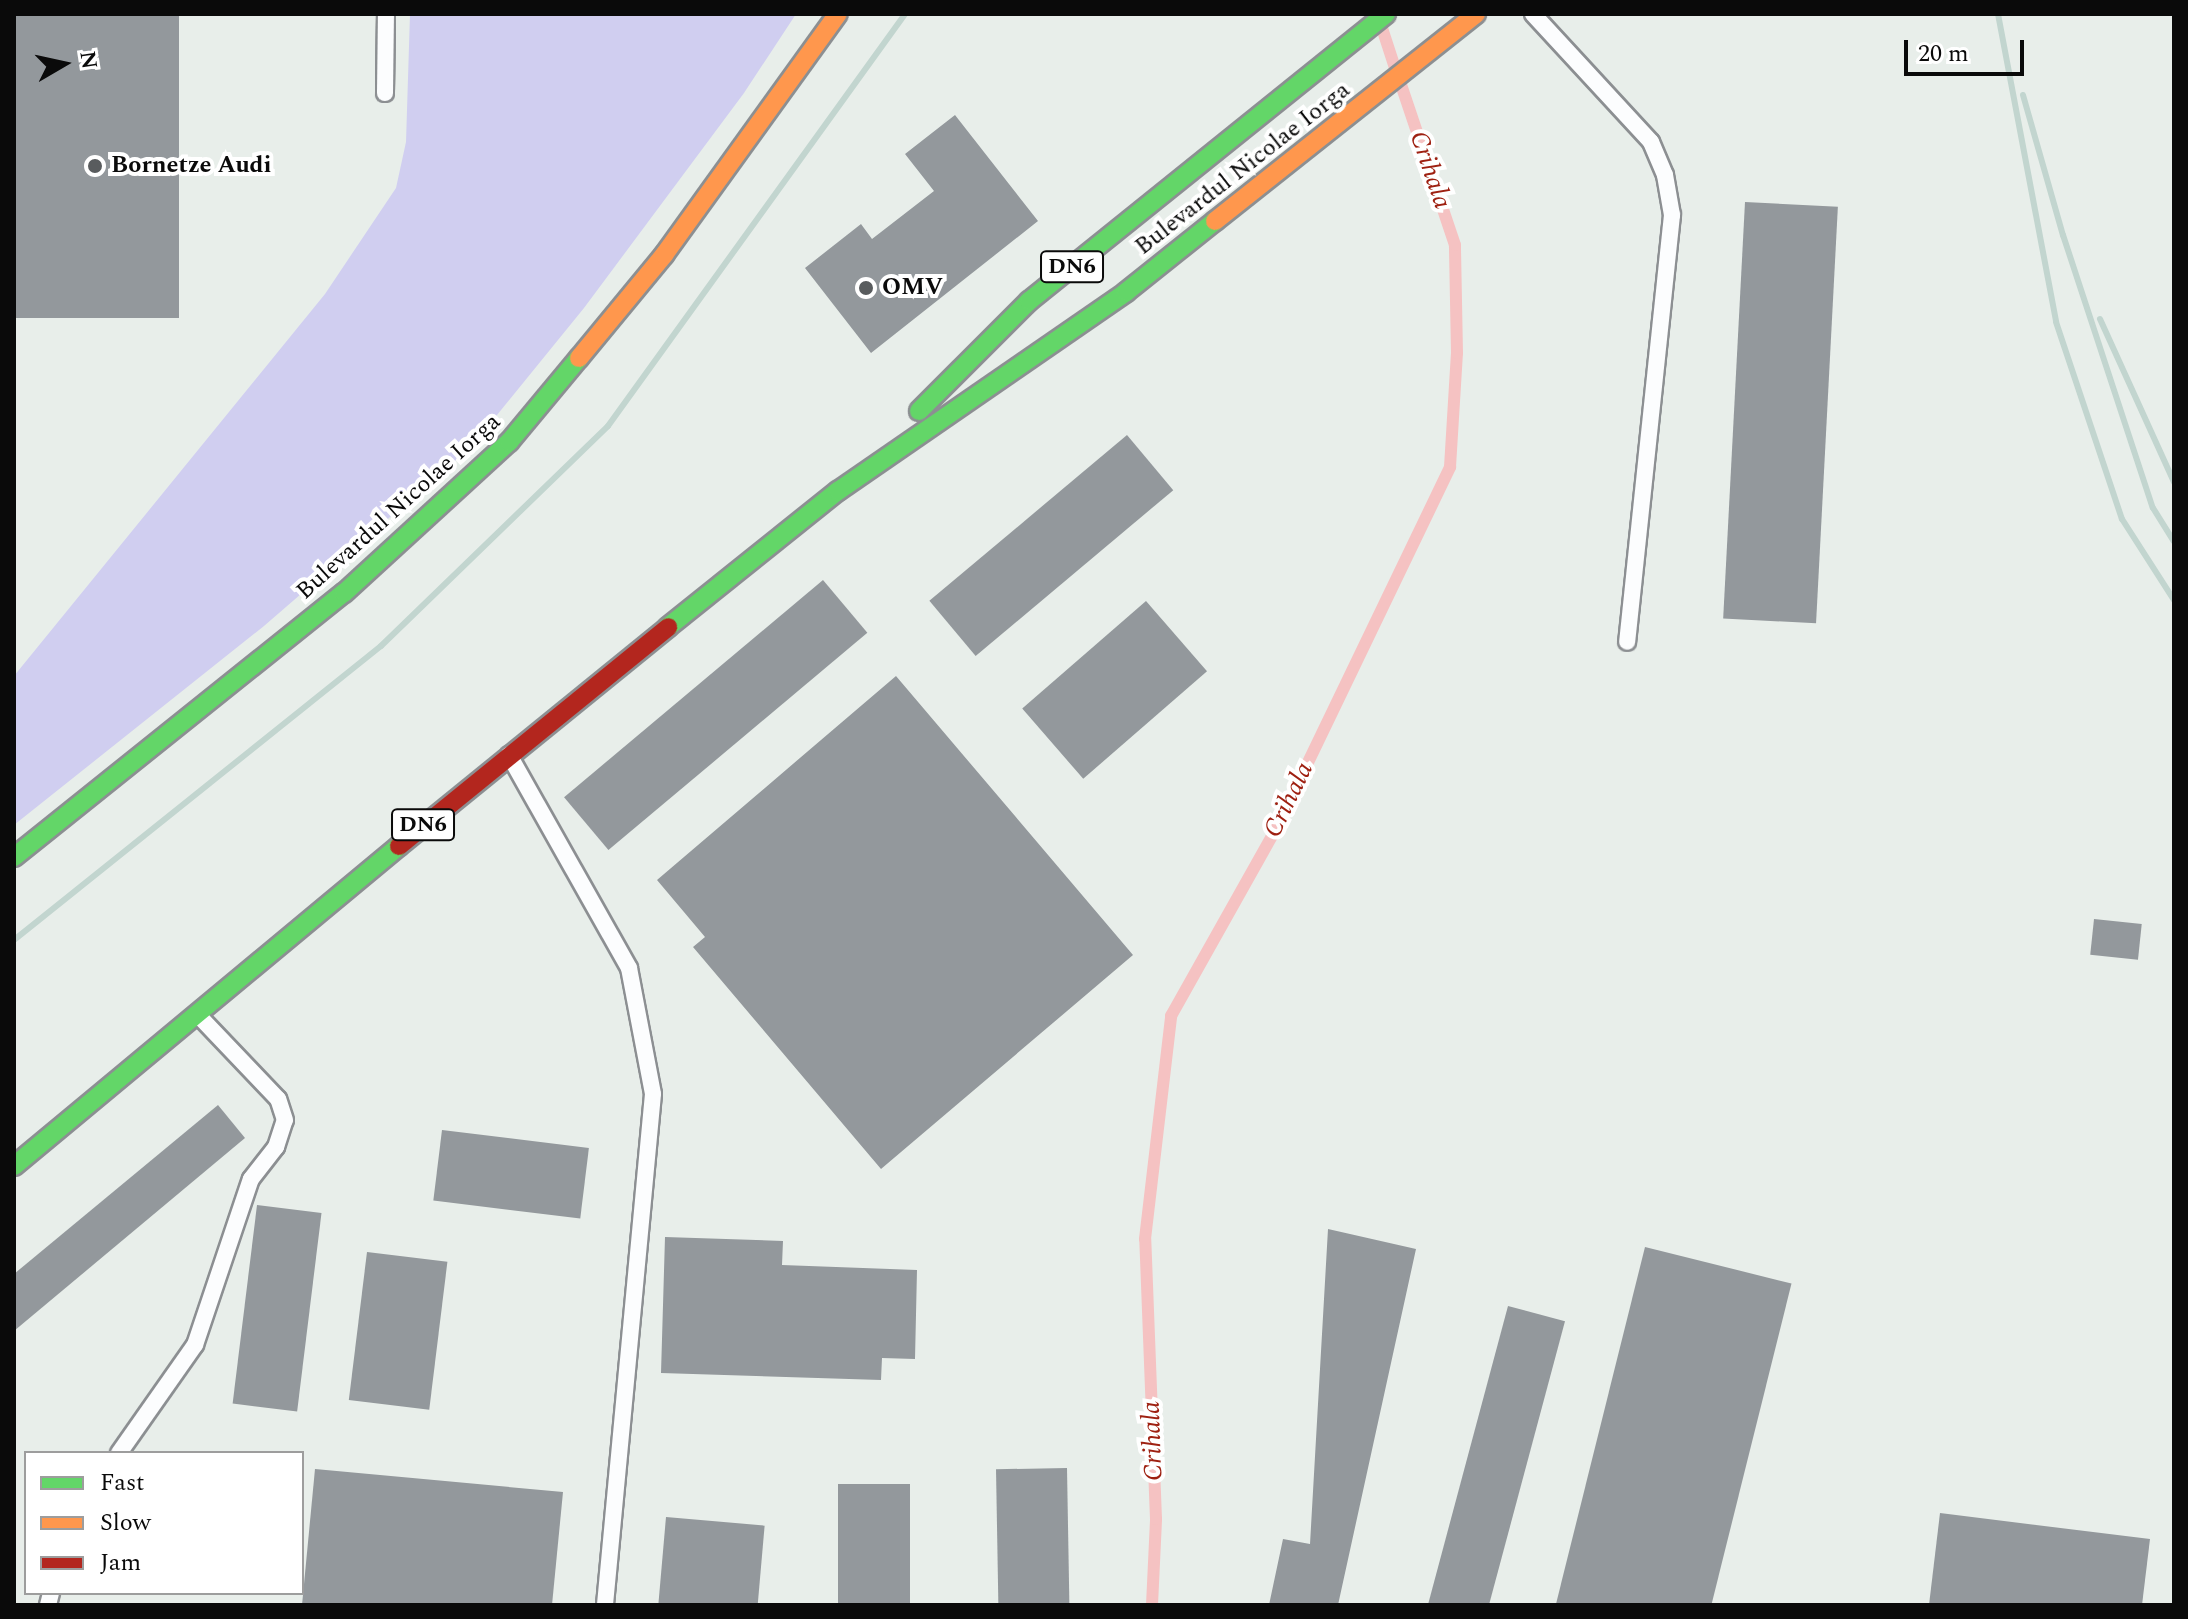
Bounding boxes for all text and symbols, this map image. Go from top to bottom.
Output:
north arrow [24,24,104,104]
scale bar [1908,24,2028,74]
text: 20 m [1918,36,1969,72]
text: N [70,49,106,72]
street label: Bulevardul Nicolae Iorga [1130,76,1356,262]
water label: Crihala [1402,127,1458,213]
place label: Bornetze Audi [111,152,272,180]
marker: Bornetze Audi [86,157,104,175]
road number: DN6 [1040,249,1104,285]
place label: OMV [882,274,943,302]
marker: OMV [857,279,875,297]
street label: Bulevardul Nicolae Iorga [291,408,507,606]
water label: Crihala [1257,757,1321,843]
road number: DN6 [391,807,455,843]
water label: Crihala [1136,1400,1170,1482]
legend [24,1451,304,1595]
text: Fast [100,1465,145,1501]
text: Slow [100,1505,151,1541]
text: Jam [100,1545,141,1581]

